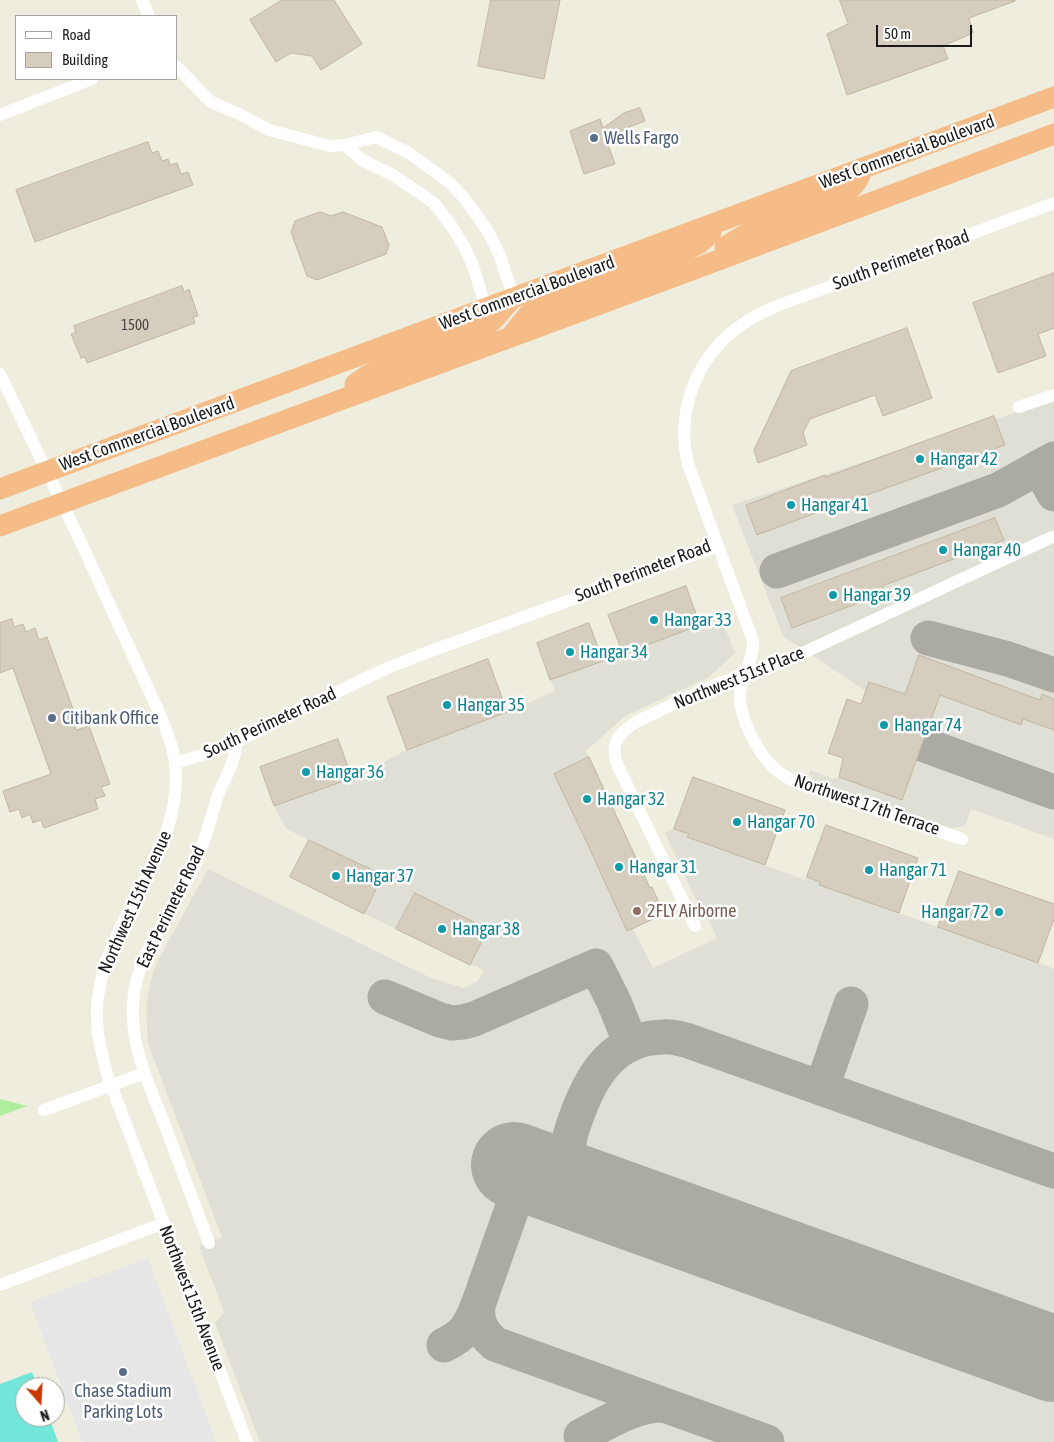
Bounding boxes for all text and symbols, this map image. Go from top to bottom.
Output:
legend [15,15,178,80]
scale bar [879,15,975,47]
text: 50 m [884,25,911,42]
text: Road [62,26,91,43]
text: Building [62,51,108,68]
street label: West Commercial Boulevard [816,110,998,194]
place label: Wells Fargo [604,127,679,149]
marker: Wells Fargo [588,132,600,144]
street label: South Perimeter Road [830,225,972,295]
street label: West Commercial Boulevard [436,251,618,335]
house number: 1500 [121,316,149,334]
street label: West Commercial Boulevard [56,392,238,476]
place label: Hangar 42 [930,448,998,470]
marker: Hangar 42 [914,453,926,465]
place label: Hangar 41 [801,494,869,516]
marker: Hangar 41 [785,499,797,511]
street label: South Perimeter Road [572,535,714,607]
place label: Hangar 40 [953,539,1021,561]
marker: Hangar 40 [937,544,949,556]
place label: Hangar 39 [843,584,911,606]
marker: Hangar 39 [827,589,839,601]
place label: Hangar 33 [664,609,732,631]
marker: Hangar 33 [648,614,660,626]
place label: Hangar 34 [580,641,648,663]
street label: Northwest 51st Place [671,642,807,714]
marker: Hangar 34 [564,646,576,658]
street label: South Perimeter Road [200,683,340,763]
place label: Hangar 35 [457,694,525,716]
marker: Hangar 35 [441,699,453,711]
place label: Citibank Office [62,707,159,729]
marker: Citibank Office [46,712,58,724]
place label: Hangar 74 [894,714,962,736]
marker: Hangar 74 [878,719,890,731]
place label: Hangar 36 [316,761,384,783]
marker: Hangar 36 [300,766,312,778]
street label: Northwest 17th Terrace [791,770,943,840]
place label: Hangar 32 [597,788,665,810]
marker: Hangar 32 [581,793,593,805]
place label: Hangar 70 [747,811,815,833]
marker: Hangar 70 [731,816,743,828]
street label: Northwest 15th Avenue [94,827,176,977]
street label: East Perimeter Road [132,843,210,971]
place label: Hangar 31 [629,856,697,878]
place label: Hangar 71 [879,859,947,881]
marker: Hangar 31 [613,861,625,873]
marker: Hangar 71 [863,864,875,876]
place label: Hangar 37 [346,865,414,887]
marker: Hangar 37 [330,870,342,882]
place label: 2FLY Airborne [647,900,736,922]
place label: Hangar 72 [921,901,989,923]
marker: 2FLY Airborne [631,905,643,917]
marker: Hangar 72 [993,906,1005,918]
place label: Hangar 38 [452,918,520,940]
marker: Hangar 38 [436,923,448,935]
street label: Northwest 15th Avenue [154,1222,230,1374]
marker: Chase Stadium Parking Lots [117,1366,129,1378]
north arrow [15,1377,65,1427]
place label: Chase Stadium Parking Lots [74,1380,172,1422]
text: N [38,1406,51,1424]

